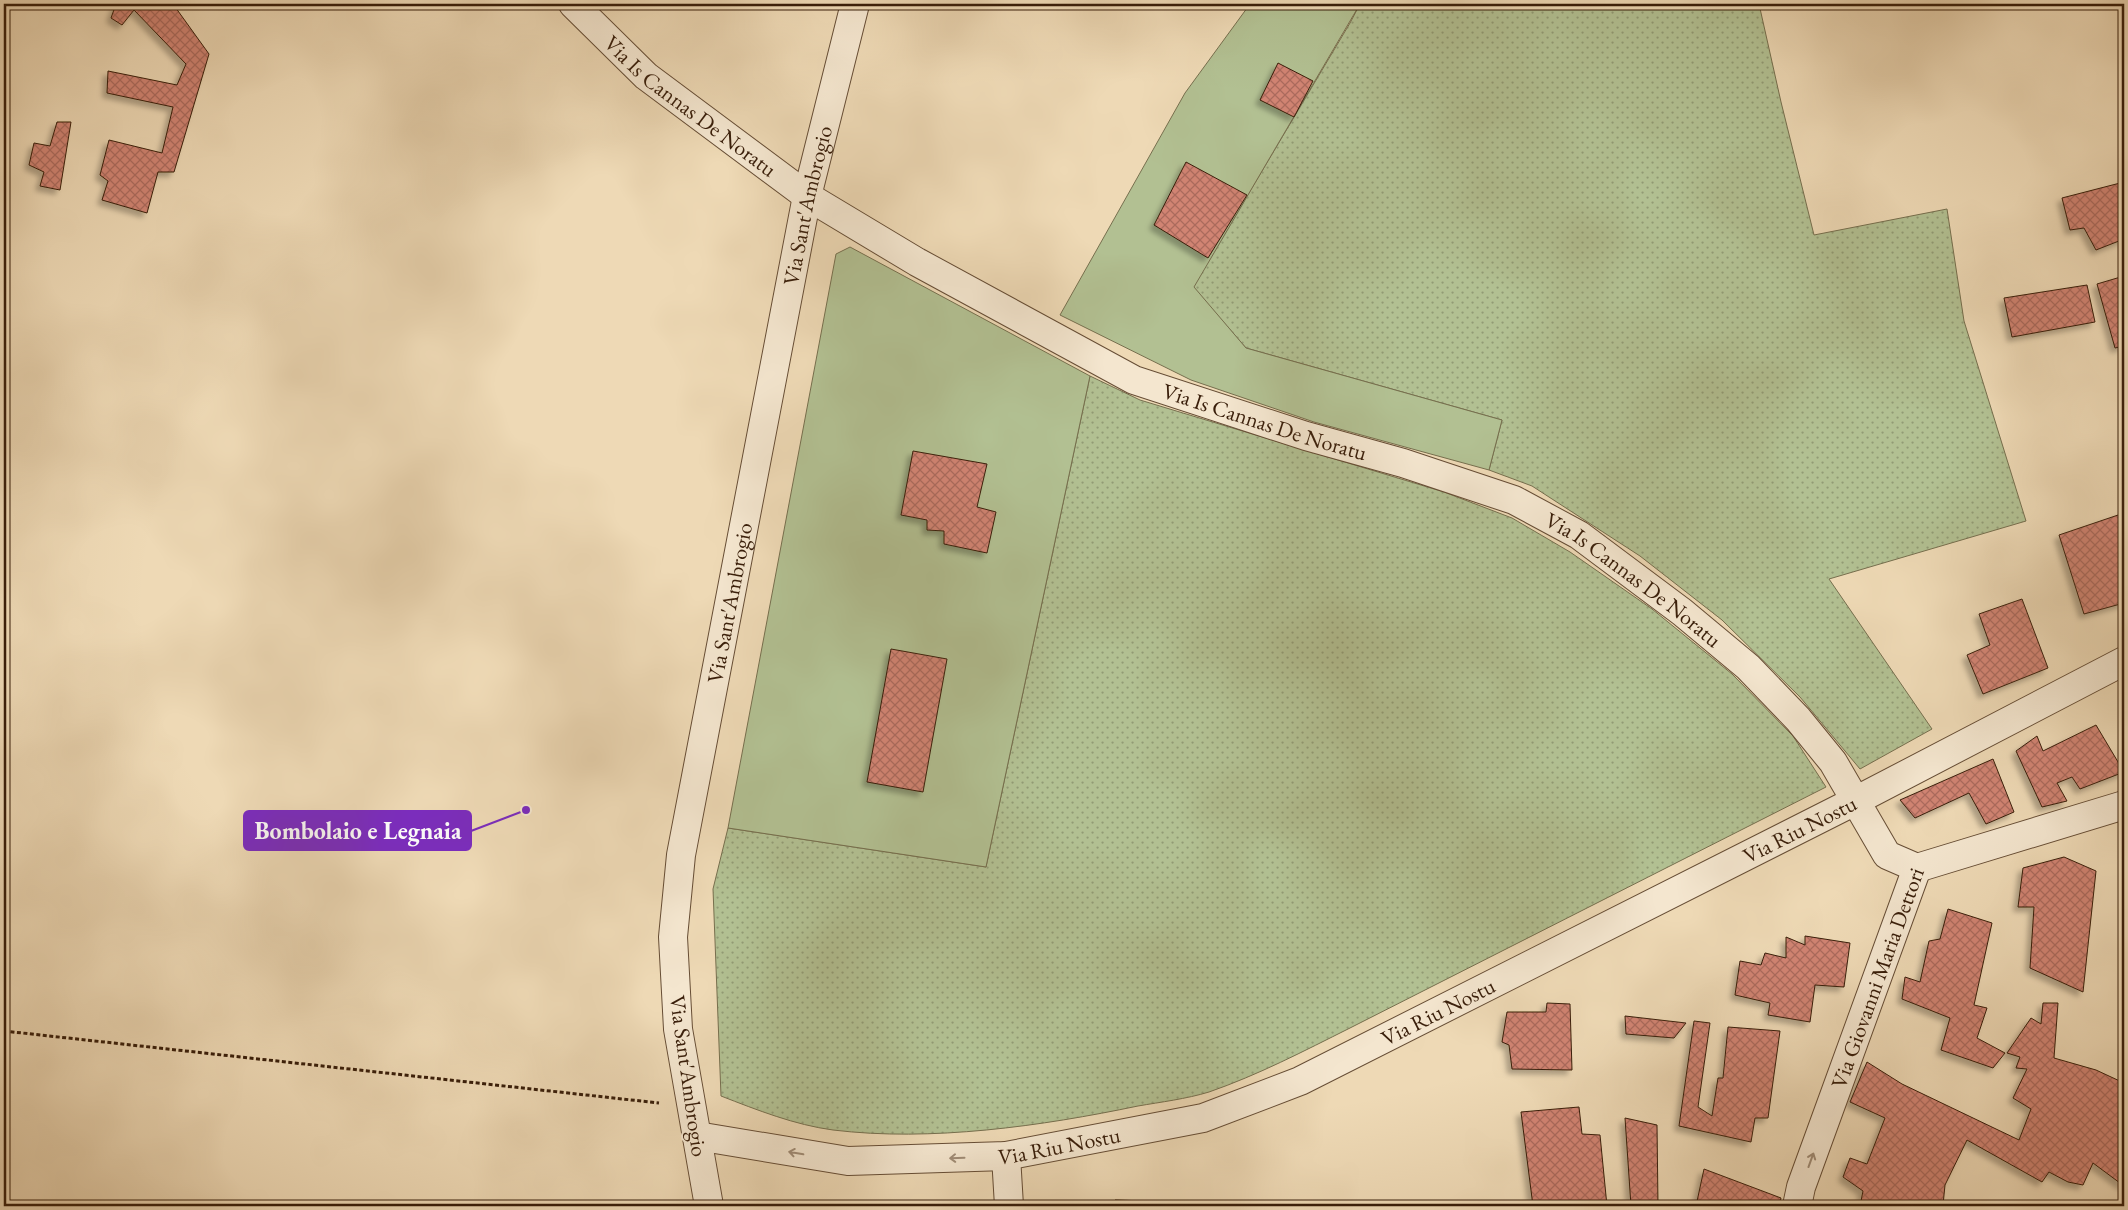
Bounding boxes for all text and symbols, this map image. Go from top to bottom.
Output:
street label: Via Is Cannas De Noratu [598,29,783,184]
street label: Via Sant'Ambrogio [776,122,839,288]
street label: Via Is Cannas De Noratu [1159,376,1371,467]
street label: Via Is Cannas De Noratu [1540,505,1728,654]
street label: Via Sant'Ambrogio [700,520,759,686]
street label: Via Riu Nostu [1738,788,1862,870]
callout: Bombolaio e Legnaia [244,811,471,850]
text: Bombolaio e Legnaia [255,815,462,847]
street label: Via Giovanni Maria Dettori [1824,864,1931,1092]
street label: Via Riu Nostu [1376,971,1500,1053]
street label: Via Sant'Ambrogio [663,994,714,1159]
street label: Via Riu Nostu [997,1120,1123,1171]
one-way arrow [788,1147,804,1157]
one-way arrow [1807,1152,1816,1168]
one-way arrow [950,1153,966,1162]

